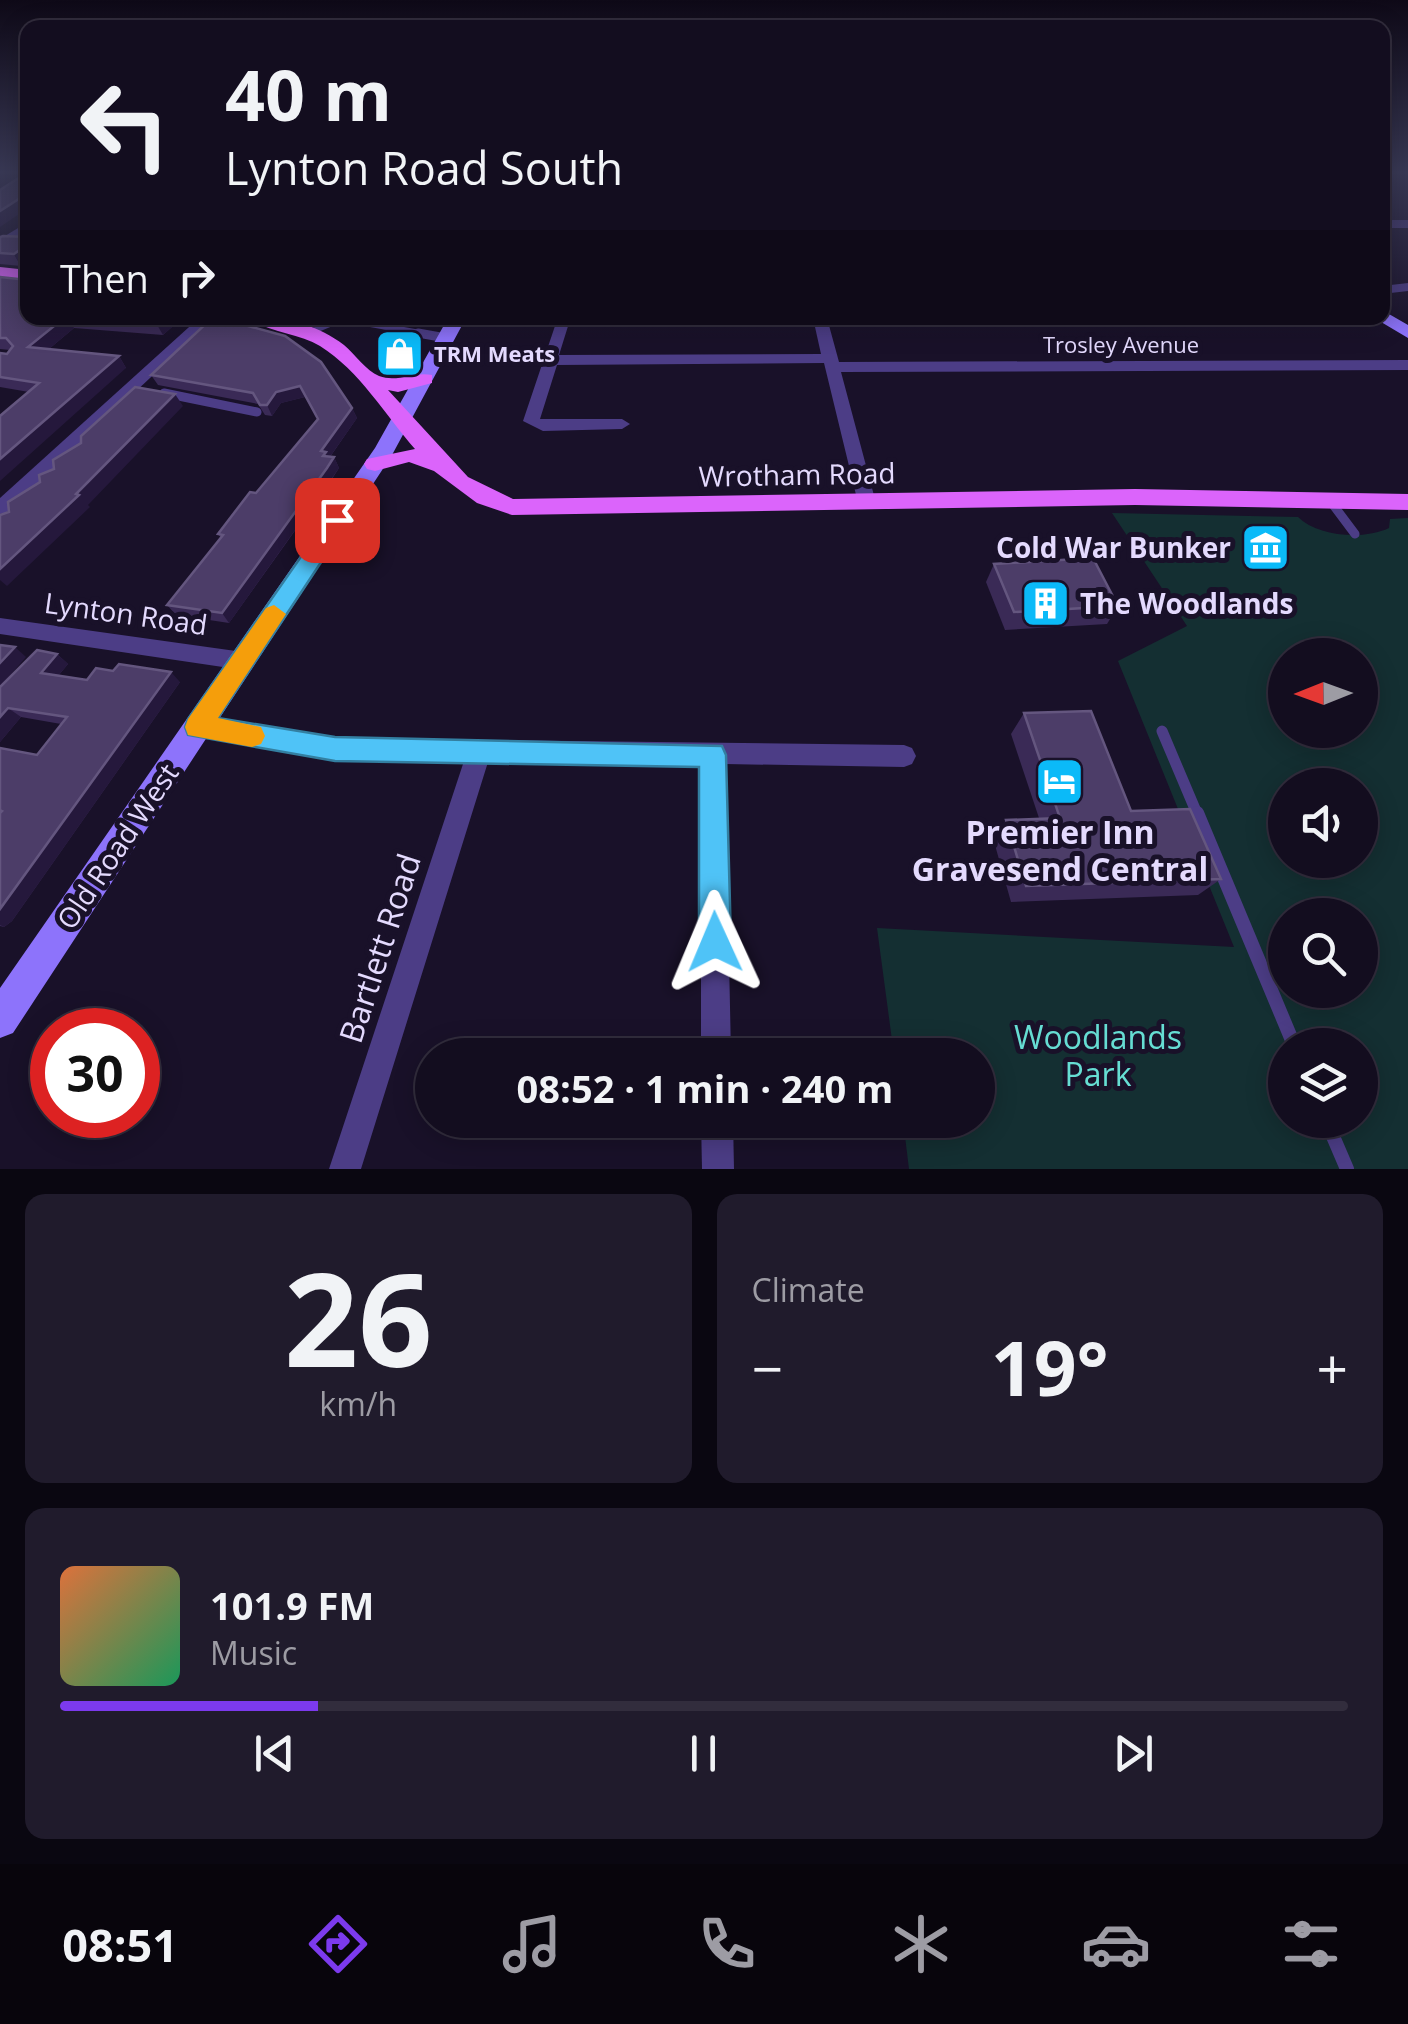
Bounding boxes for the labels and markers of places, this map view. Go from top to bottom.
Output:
shop icon: TRM Meats [373,327,425,379]
place label: TRM Meats [434,338,555,368]
pin [295,478,380,563]
museum icon: Cold War Bunker [1240,521,1292,573]
place label: Cold War Bunker [996,528,1231,566]
building icon: The Woodlands [1019,577,1071,629]
place label: The Woodlands [1080,584,1293,622]
hotel icon: Premier Inn Gravesend Central [1034,755,1086,807]
place label: Premier Inn Gravesend Central [912,810,1208,890]

